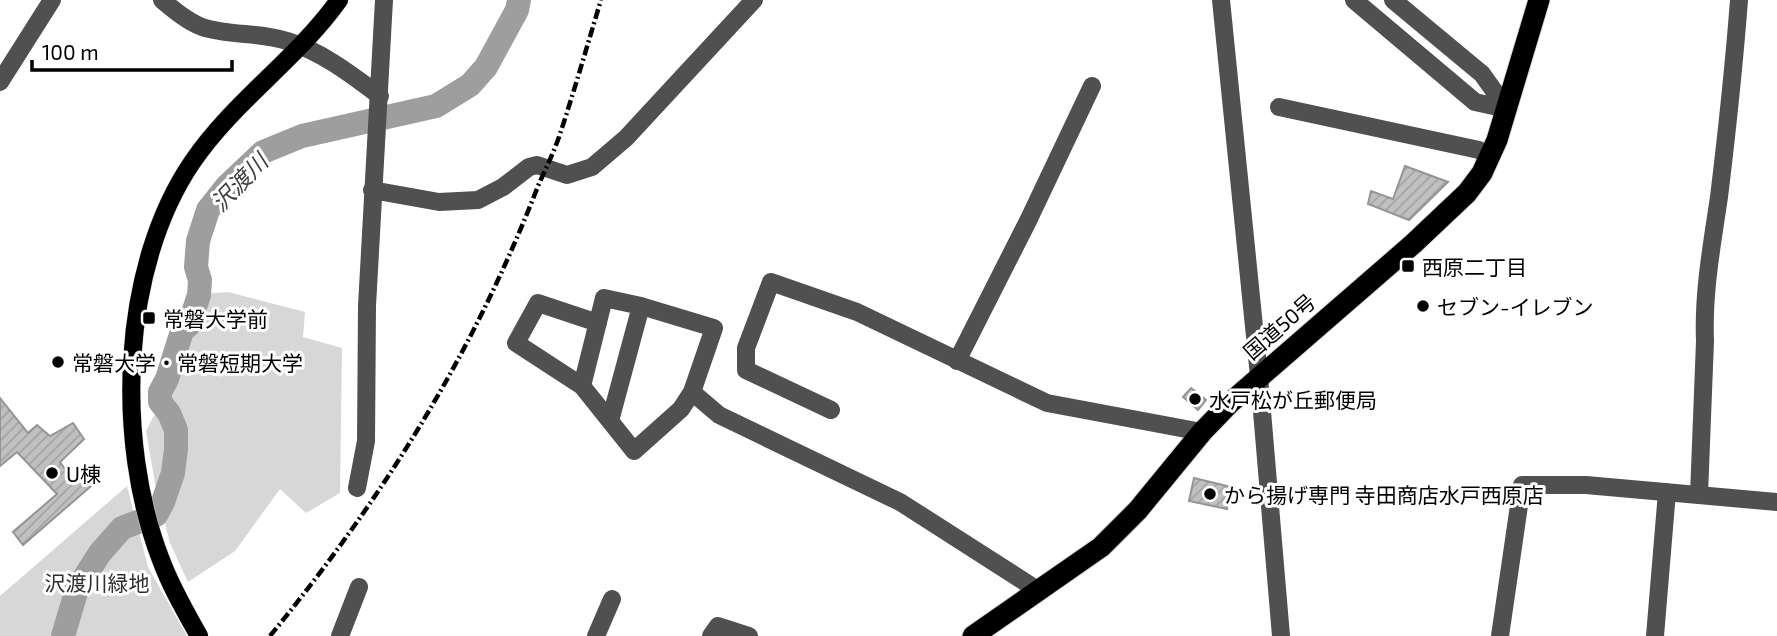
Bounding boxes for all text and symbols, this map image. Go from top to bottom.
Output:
scale bar [32,28,231,72]
text: 100 m [42,39,99,64]
water label: 沢渡川 [205,145,275,217]
place label: 西原二丁目 [1422,254,1527,279]
marker: 西原二丁目 [1400,258,1416,274]
street label: 国道50号 [1238,288,1320,364]
place label: セブン-イレブン [1437,294,1593,319]
marker: セブン-イレブン [1415,298,1431,314]
place label: 常磐大学前 [163,306,268,331]
marker: 常磐大学前 [141,310,157,326]
place label: 常磐大学・常磐短期大学 [72,350,303,375]
marker: 常磐大学・常磐短期大学 [50,354,66,370]
place label: 水戸松が丘郵便局 [1209,387,1377,412]
marker: 水戸松が丘郵便局 [1187,391,1203,407]
place label: U棟 [66,461,101,486]
marker: U棟 [44,465,60,481]
place label: から揚げ専門 寺田商店水戸西原店 [1224,482,1544,507]
marker: から揚げ専門 寺田商店水戸西原店 [1202,486,1218,502]
park label: 沢渡川緑地 [45,570,150,595]

